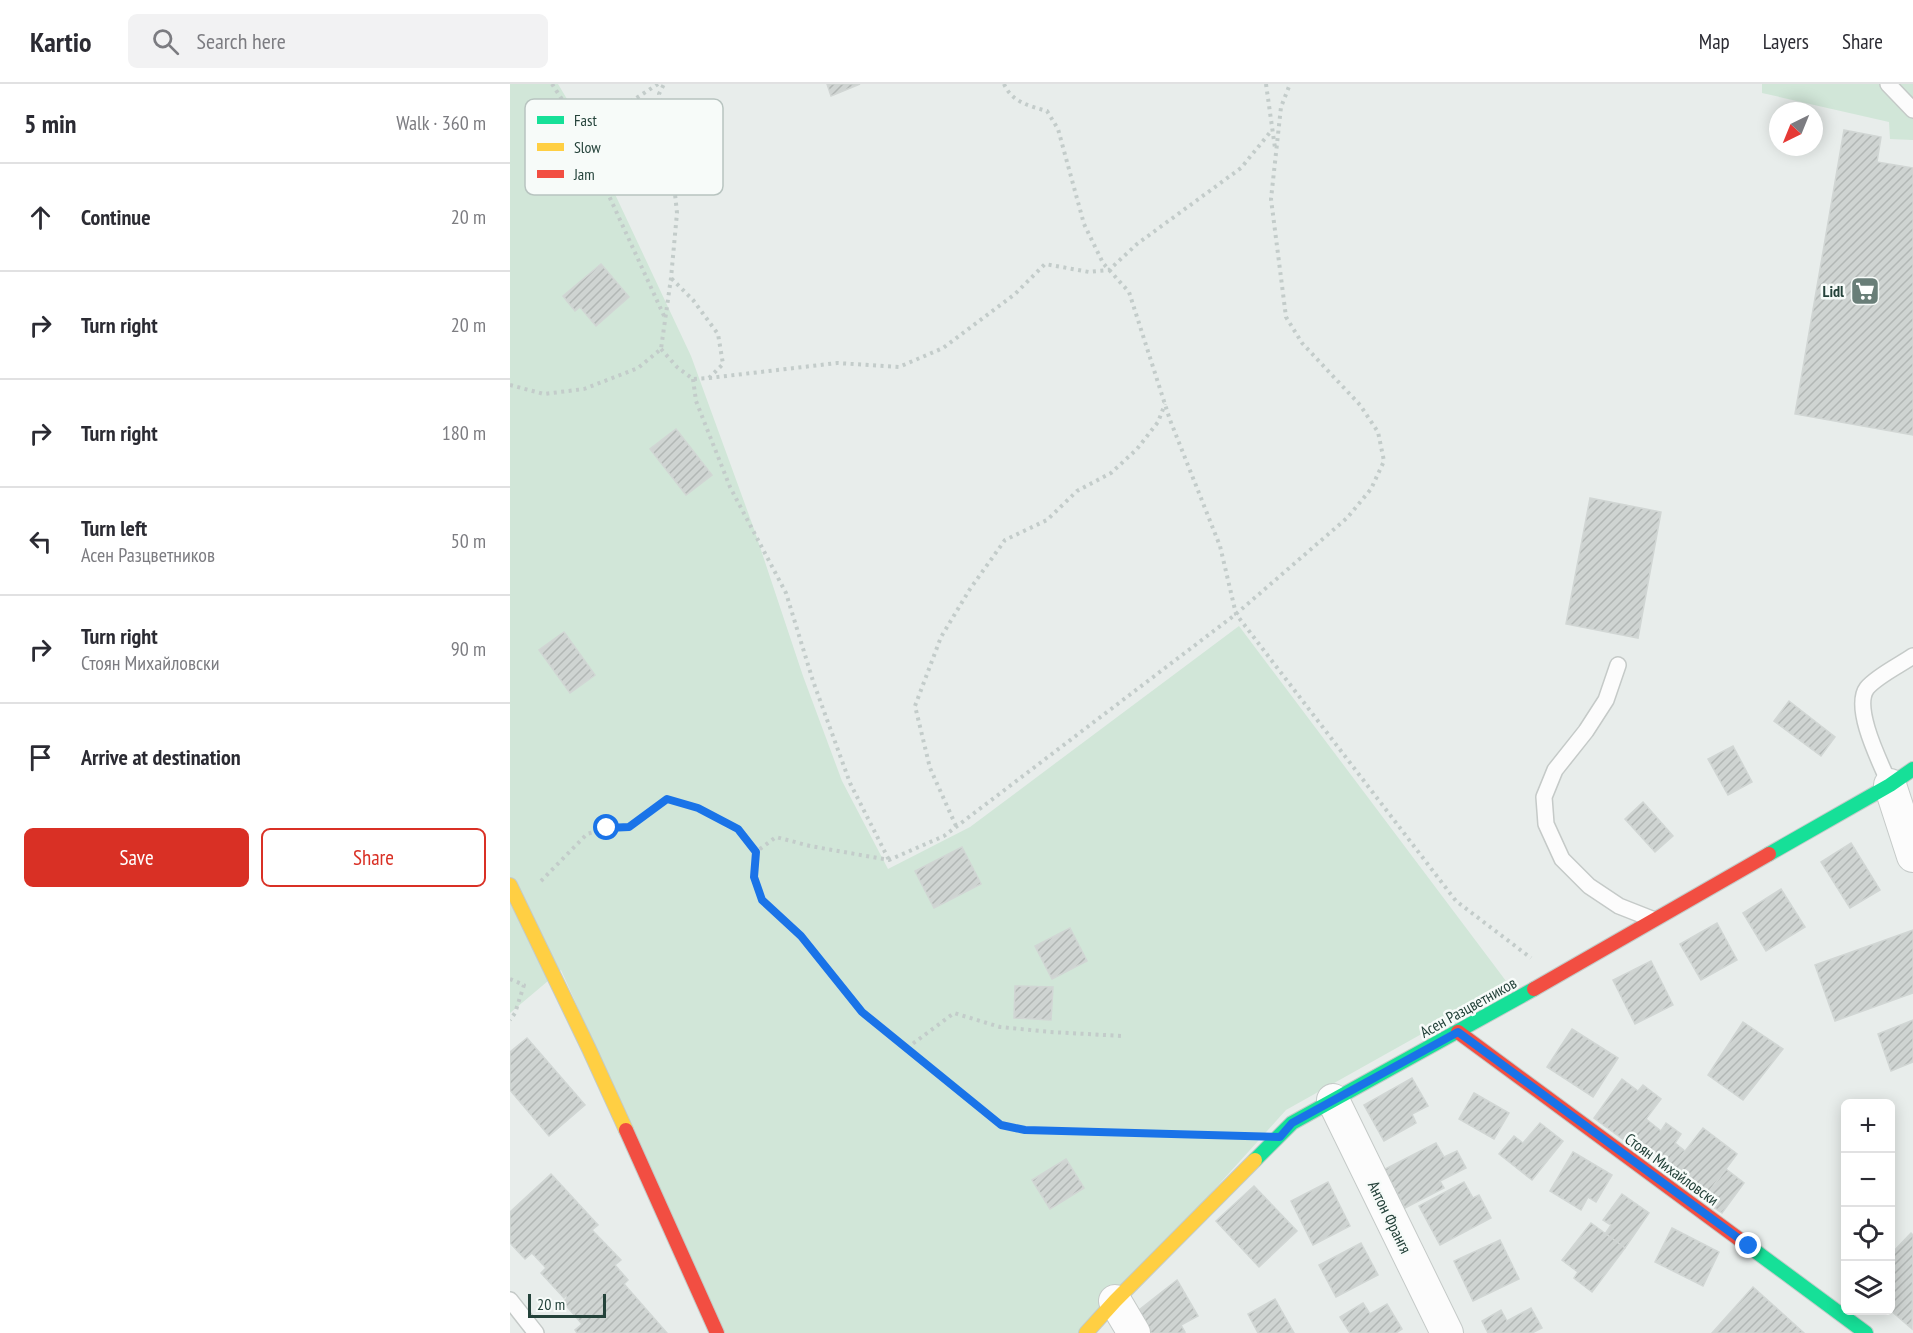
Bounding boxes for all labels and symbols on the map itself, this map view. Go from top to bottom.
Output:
legend [525,99,723,195]
north arrow [1769,102,1823,156]
text: Fast [574,110,597,130]
text: Slow [574,137,601,157]
text: Jam [573,164,595,184]
supermarket icon: Lidl [1849,275,1881,307]
place label: Lidl [1823,281,1844,301]
route start [593,814,619,840]
street label: Асен Разцветников [1416,972,1520,1042]
street label: Стоян Михайловски [1621,1128,1723,1210]
street label: Антон Франгя [1364,1178,1416,1256]
route end [1735,1232,1761,1258]
scale bar [528,1291,606,1318]

